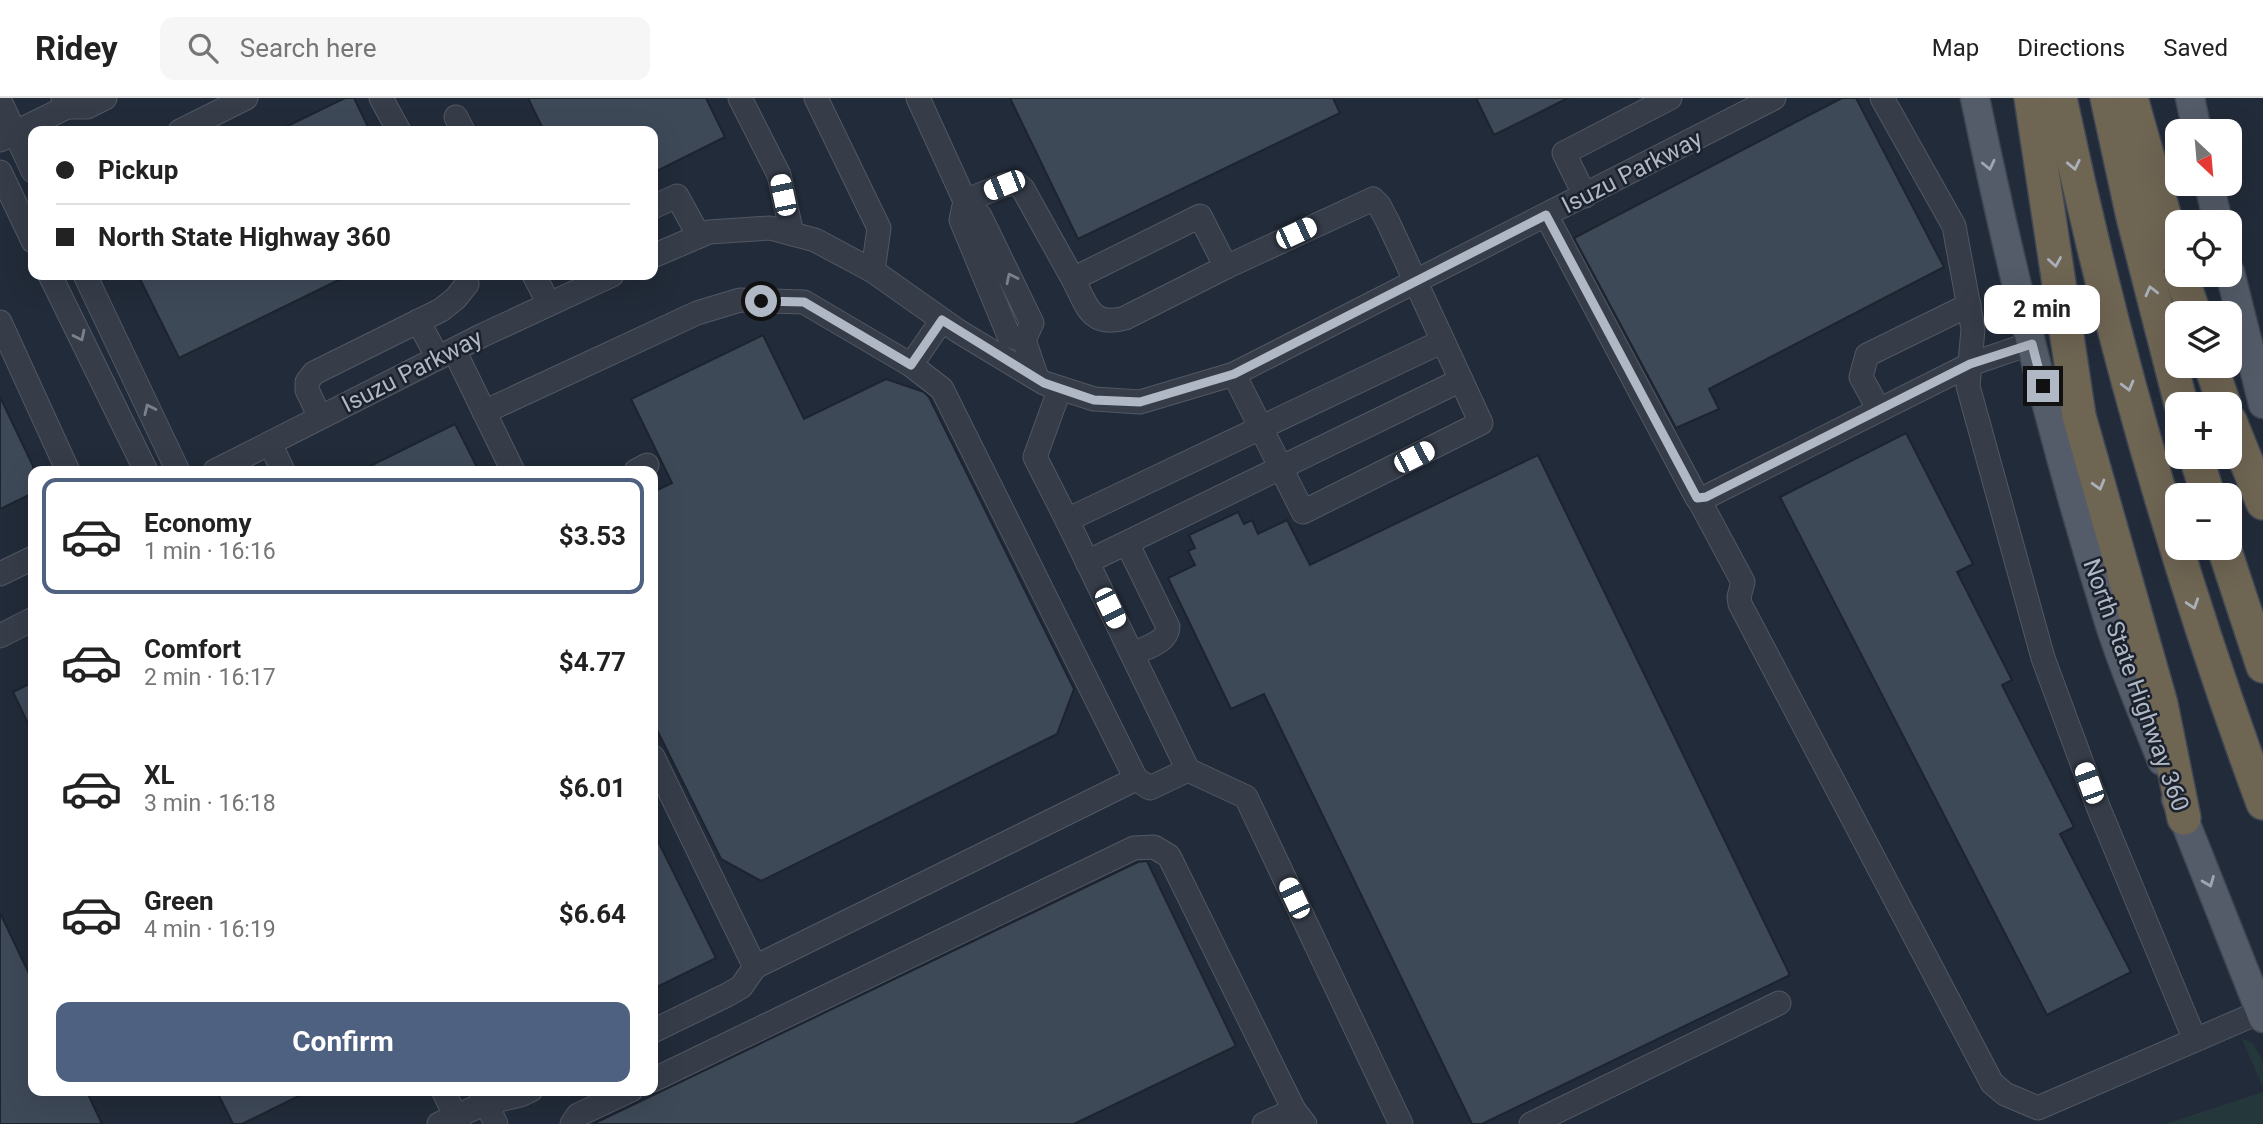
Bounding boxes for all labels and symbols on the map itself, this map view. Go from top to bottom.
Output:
north arrow [2165,119,2242,196]
street label: Isuzu Parkway [1557,124,1707,219]
one-way arrow [1981,159,1996,171]
one-way arrow [2065,159,2080,171]
car [981,167,1028,203]
car [769,172,798,218]
car [1273,215,1320,251]
one-way arrow [2047,257,2062,268]
one-way arrow [1005,273,1019,285]
route start [745,285,777,317]
callout: 2 min [1985,285,2101,334]
one-way arrow [2145,285,2159,297]
street label: Isuzu Parkway [337,323,487,418]
one-way arrow [71,329,85,341]
route end [2027,370,2059,402]
one-way arrow [2120,380,2134,392]
one-way arrow [143,404,157,416]
car [1391,438,1438,476]
one-way arrow [2091,479,2105,491]
street label: North State Highway 360 [2077,555,2195,815]
car [1092,585,1129,631]
one-way arrow [2185,597,2199,609]
car [2072,760,2107,806]
car [1276,875,1313,921]
one-way arrow [2200,875,2214,887]

